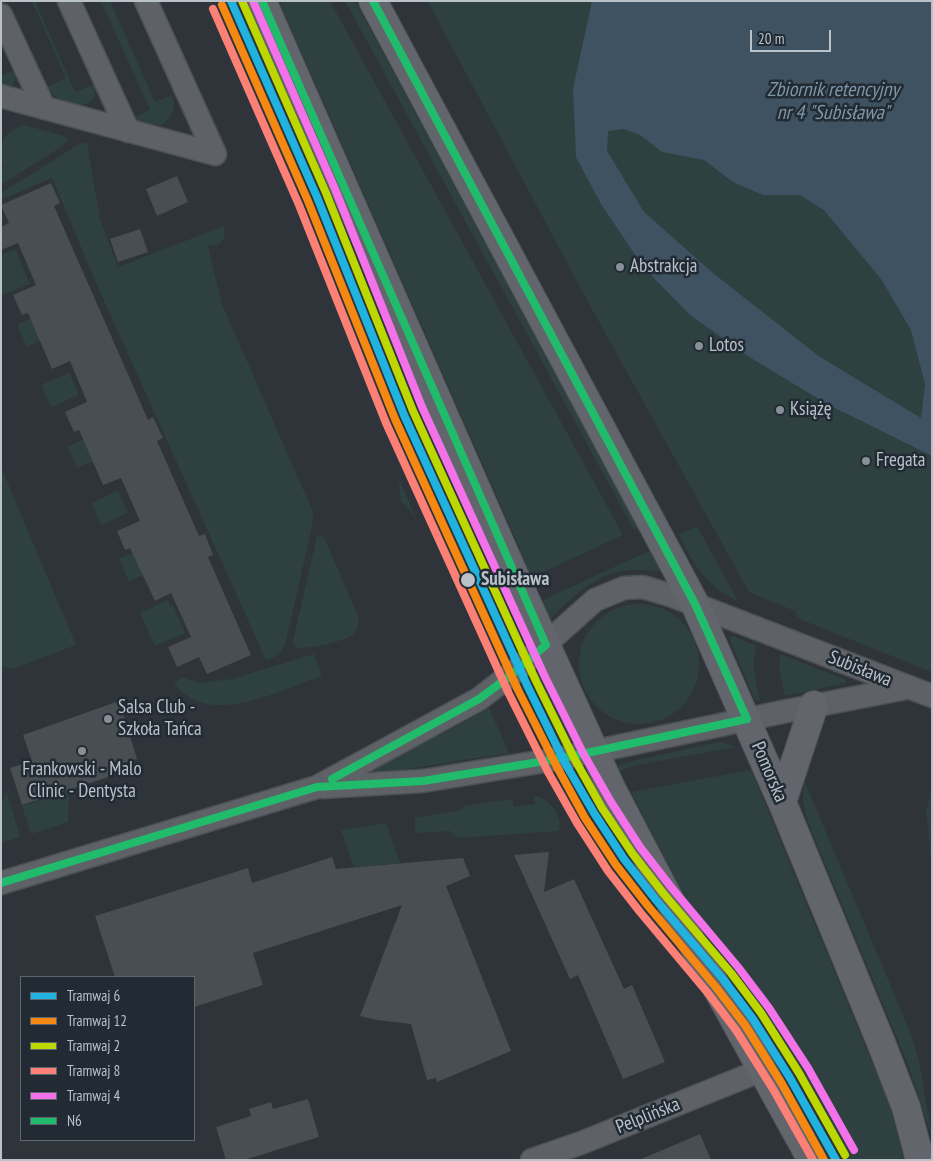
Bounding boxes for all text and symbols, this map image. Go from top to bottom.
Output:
scale bar [753,20,834,52]
text: 20 m [758,29,784,48]
water label: Zbiornik retencyjny nr 4 "Subisława" [767,78,899,125]
place label: Abstrakcja [630,256,697,278]
marker: Abstrakcja [614,261,626,273]
place label: Lotos [709,335,744,357]
marker: Lotos [693,340,705,352]
place label: Książę [790,399,831,421]
marker: Książę [774,404,786,416]
place label: Fregata [876,450,925,472]
marker: Fregata [860,455,872,467]
place label: Subisława [481,569,549,591]
marker: Subisława [459,571,477,589]
street label: Subisława [825,646,895,692]
place label: Salsa Club - Szkoła Tańca [118,697,202,741]
marker: Salsa Club - Szkoła Tańca [102,713,114,725]
street label: Pomorska [746,738,792,806]
marker: Frankowski - Malo Clinic - Dentysta [76,745,88,757]
place label: Frankowski - Malo Clinic - Dentysta [22,759,142,803]
legend [20,976,195,1141]
text: Tramwaj 6 [67,986,120,1005]
text: Tramwaj 12 [67,1011,127,1030]
text: Tramwaj 2 [67,1036,120,1055]
text: Tramwaj 8 [67,1061,120,1080]
text: Tramwaj 4 [67,1086,120,1105]
street label: Pelplińska [613,1093,683,1139]
text: N6 [67,1111,82,1130]

